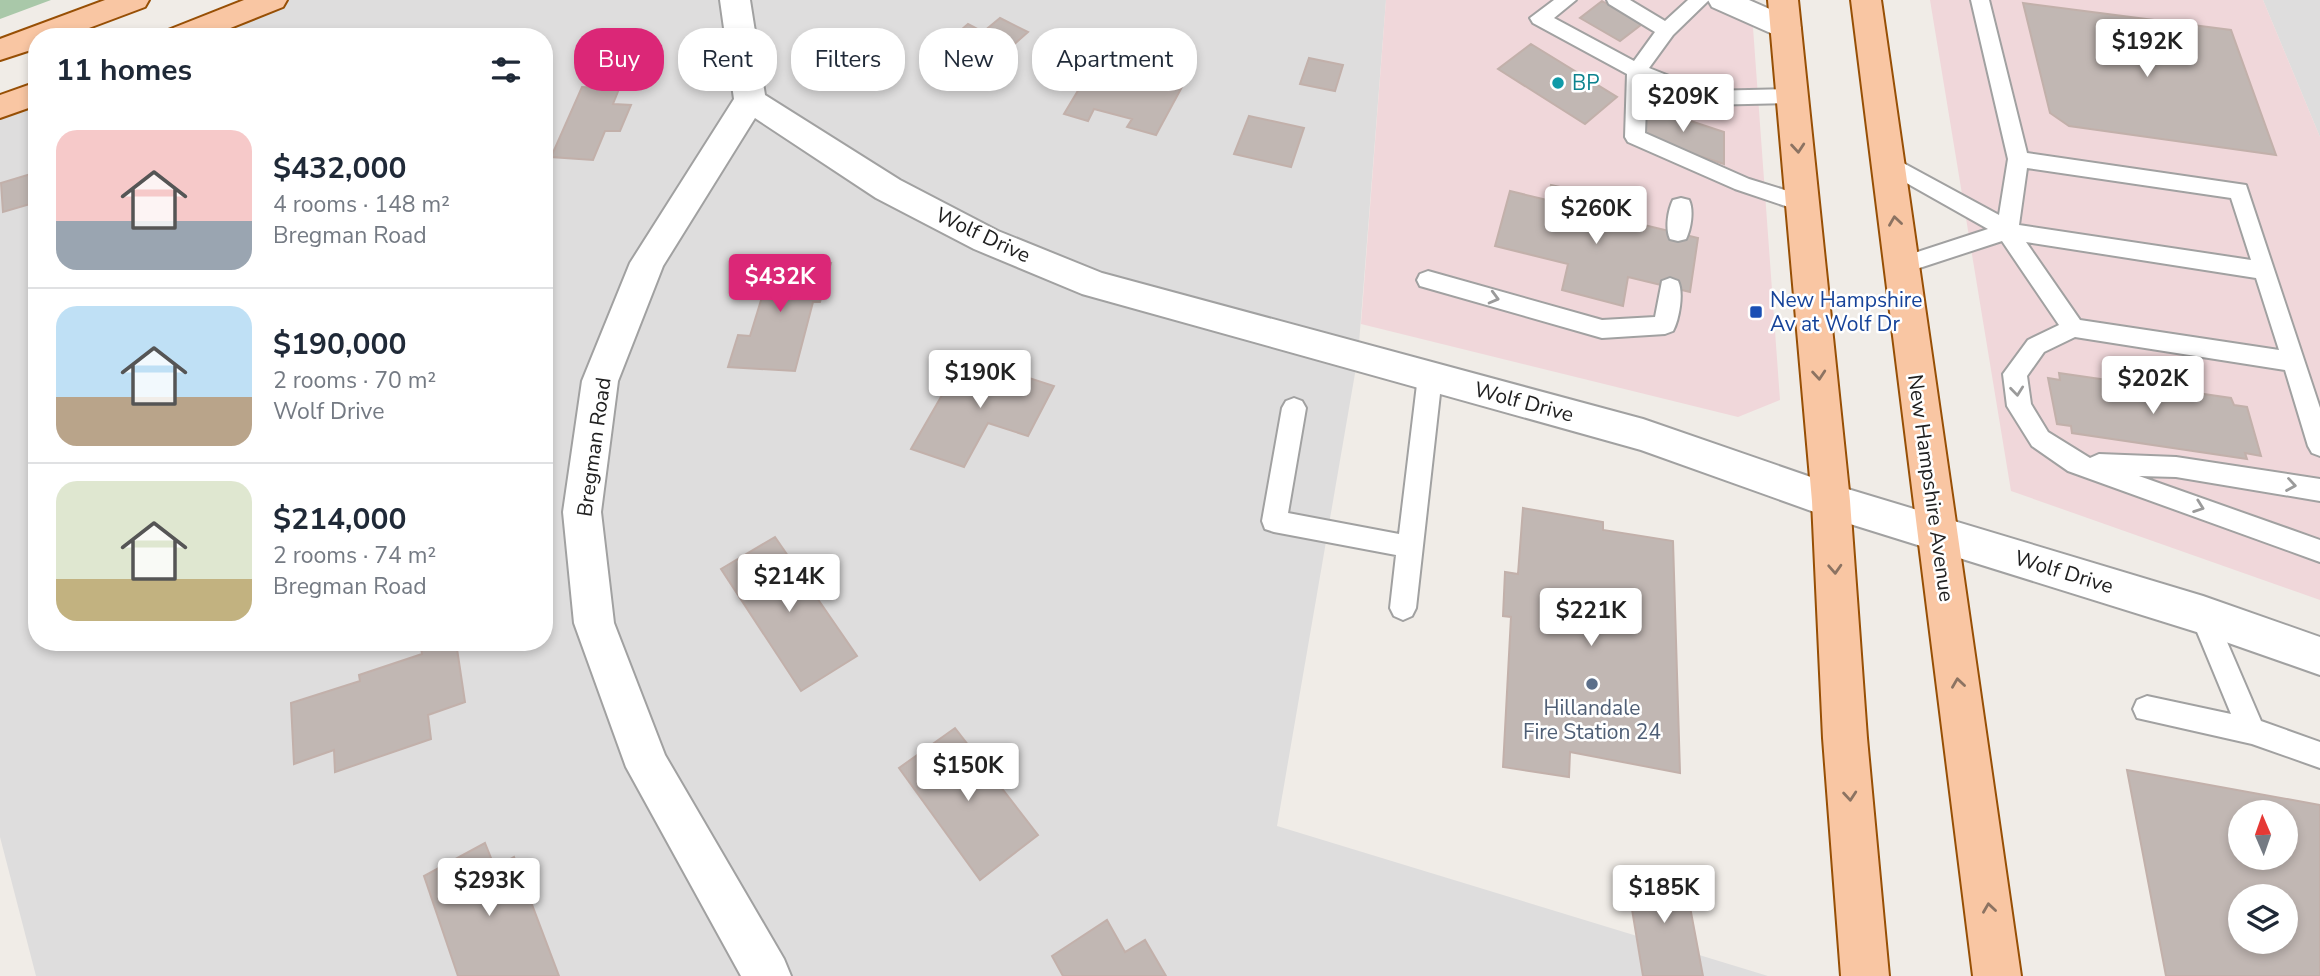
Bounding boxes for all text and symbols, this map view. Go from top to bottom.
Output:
pin: $192K [2098,20,2196,79]
text: $192K [2112,26,2182,57]
chip: Buy [574,28,664,91]
chip: Rent [678,28,777,91]
chip: Filters [791,28,905,91]
chip: New [919,28,1018,91]
chip: Apartment [1032,28,1197,91]
text: 11 homes [56,50,192,91]
icon: filters [487,51,525,89]
place label: BP [1572,69,1600,97]
pin: $209K [1634,74,1732,134]
marker: BP [1550,75,1566,91]
text: $209K [1648,81,1718,112]
one-way arrow [1790,143,1805,154]
text: $432,000 [273,148,406,189]
icon: home [112,158,196,242]
pin: $260K [1547,187,1645,246]
text: 4 rooms · 148 m² [273,189,450,220]
text: $260K [1561,193,1631,224]
street label: Wolf Drive [931,201,1035,269]
one-way arrow [1888,215,1903,227]
text: Bregman Road [273,220,427,251]
pin: $432K [731,254,829,314]
text: $432K [745,261,815,292]
place label: New Hampshire Av at Wolf Dr [1770,286,1922,338]
one-way arrow [1487,290,1499,305]
marker: New Hampshire Av at Wolf Dr [1748,304,1764,320]
text: $190,000 [273,324,406,365]
icon: home [112,334,196,418]
pin: $190K [931,350,1029,410]
pin: $202K [2104,356,2202,416]
text: $190K [945,357,1015,388]
text: $202K [2118,363,2188,394]
text: 2 rooms · 70 m² [273,365,436,396]
one-way arrow [1811,370,1826,381]
street label: New Hampshire Avenue [1901,373,1961,603]
street label: Wolf Drive [1471,375,1577,429]
street label: Bregman Road [570,376,618,518]
one-way arrow [2010,386,2025,397]
text: Wolf Drive [273,396,385,427]
one-way arrow [2285,477,2297,492]
text: $214,000 [273,499,406,540]
one-way arrow [2192,499,2205,513]
icon: home [112,509,196,593]
text: 2 rooms · 74 m² [273,540,436,571]
street label: Wolf Drive [2011,544,2117,600]
pin: $214K [740,554,838,614]
text: $214K [754,561,824,592]
one-way arrow [1828,564,1843,575]
text: Bregman Road [273,571,427,602]
pin: $221K [1542,588,1640,648]
text: $221K [1556,595,1626,626]
marker: Hillandale Fire Station 24 [1584,676,1600,692]
one-way arrow [1951,677,1966,689]
place label: Hillandale Fire Station 24 [1523,694,1661,746]
pin: $150K [919,744,1017,803]
text: $150K [933,750,1003,781]
one-way arrow [1842,791,1857,802]
north arrow [2228,800,2298,870]
map controls [2228,800,2298,954]
pin: $293K [440,858,538,918]
text: $293K [454,865,524,896]
pin: $185K [1615,866,1713,925]
text: $185K [1629,872,1699,903]
button: layers [2228,884,2298,954]
one-way arrow [1981,902,1996,914]

